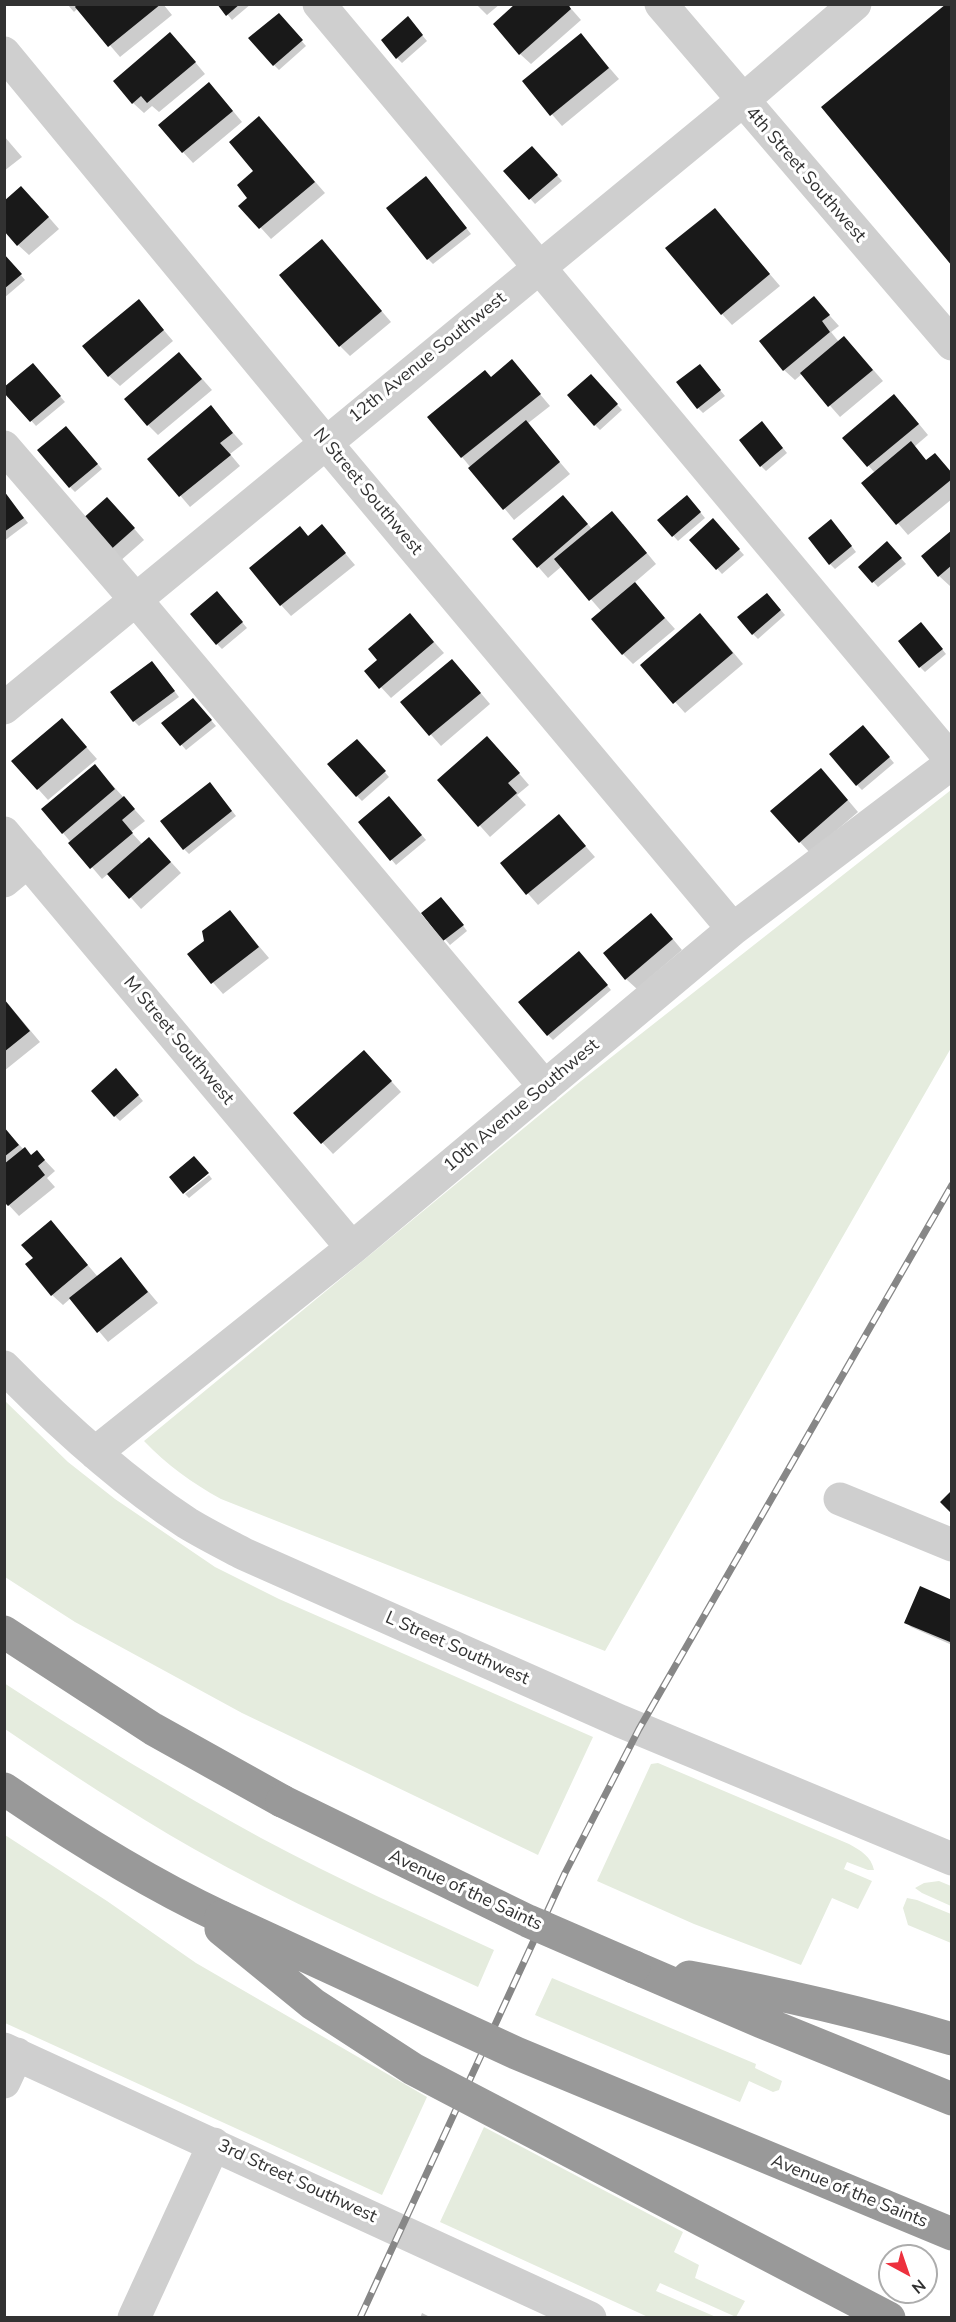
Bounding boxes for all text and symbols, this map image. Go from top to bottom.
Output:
street label: 4th Street Southwest [740,103,870,247]
street label: 12th Avenue Southwest [345,288,511,428]
street label: N Street Southwest [308,424,426,560]
street label: M Street Southwest [118,972,238,1110]
street label: 10th Avenue Southwest [440,1035,604,1177]
street label: L Street Southwest [382,1608,532,1690]
street label: Avenue of the Saints [385,1846,545,1936]
street label: 3rd Street Southwest [214,2136,380,2228]
street label: Avenue of the Saints [767,2151,931,2233]
north arrow [878,2244,938,2304]
text: N [907,2274,930,2299]

